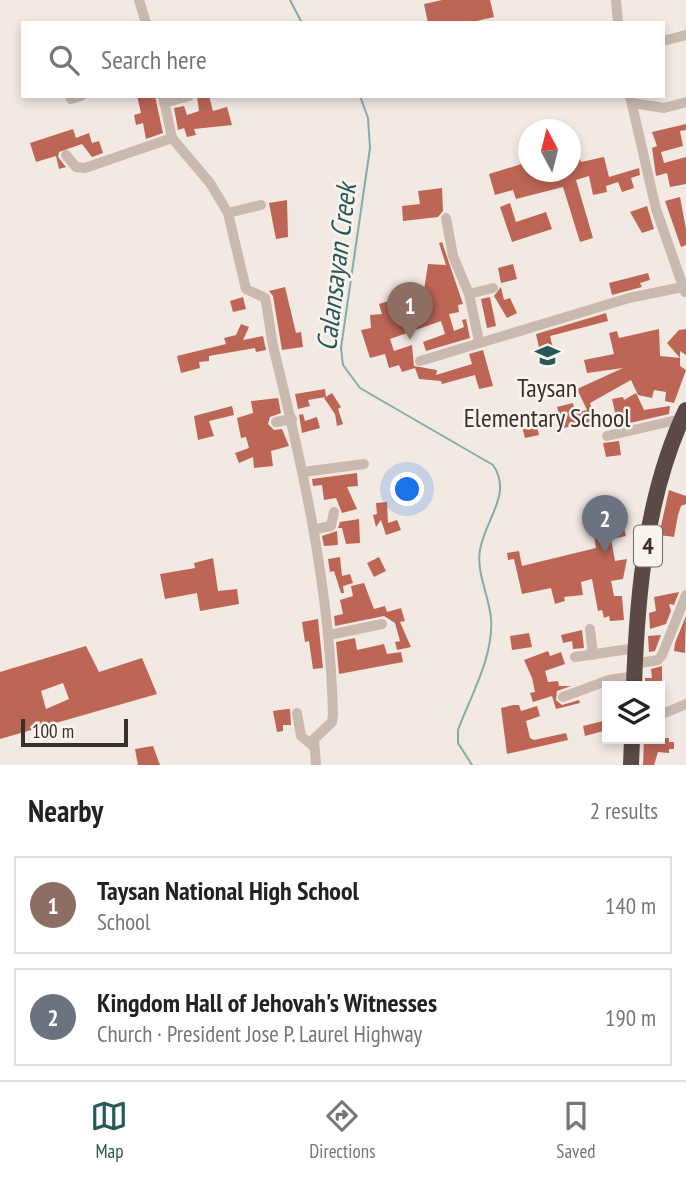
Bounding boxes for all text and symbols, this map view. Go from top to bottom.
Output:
search box [21,21,665,98]
icon: search [45,41,83,79]
text: Search here [101,43,207,76]
north arrow [518,119,581,182]
water label: Calansayan Creek [307,178,364,353]
pin: 1 [387,282,433,340]
school or university icon: Taysan Elementary School [533,342,561,370]
place label: Taysan Elementary School [464,371,630,434]
your location [390,472,424,506]
pin: 2 [582,495,628,553]
road number: 4 [634,526,662,566]
map controls [602,681,665,744]
button: layers [602,681,665,744]
scale bar [21,716,128,748]
text: 100 m [32,719,74,743]
text: Nearby [28,791,103,830]
text: 2 results [590,796,658,825]
text: Taysan National High School [97,874,359,907]
text: 1 [48,891,59,920]
text: 140 m [605,891,656,920]
text: School [97,907,150,936]
text: Kingdom Hall of Jehovah's Witnesses [97,986,437,1019]
text: 2 [48,1003,59,1032]
text: 190 m [605,1003,656,1032]
text: Church · President Jose P. Laurel Highway [97,1019,422,1048]
tab: Map [90,1097,128,1163]
tab: Directions [309,1097,375,1163]
tab: Saved [556,1097,596,1163]

